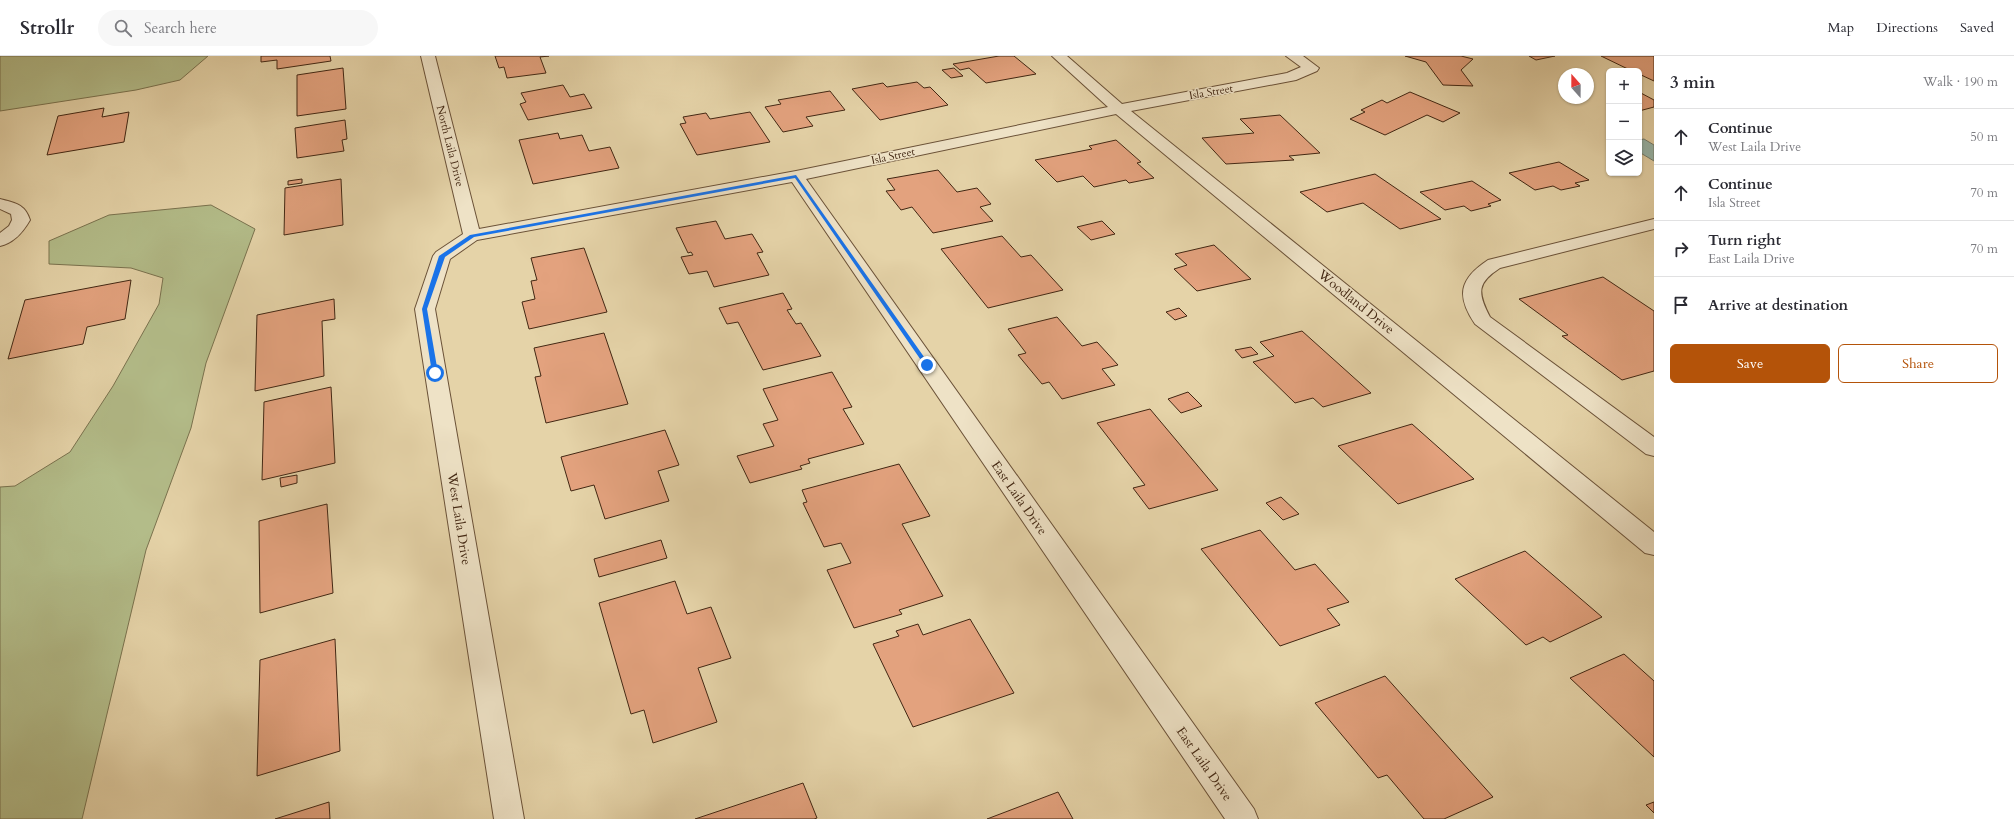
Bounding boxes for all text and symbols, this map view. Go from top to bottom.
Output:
search box [98,10,378,46]
text: Strollr [20,15,74,41]
icon: search [112,17,134,39]
text: Search here [144,18,217,38]
text: Map [1828,18,1854,37]
text: Directions [1876,18,1938,37]
text: Saved [1960,18,1994,37]
north arrow [1558,68,1594,104]
map controls [1606,68,1642,176]
button: + [1606,68,1642,104]
text: 3 min [1670,71,1715,94]
text: Walk · 190 m [1923,73,1998,91]
street label: Isla Street [1188,81,1235,103]
street label: North Laila Drive [433,104,467,188]
button: − [1606,104,1642,140]
text: Continue [1708,118,1773,138]
icon: ahead [1670,126,1692,148]
text: 50 m [1970,128,1998,146]
text: West Laila Drive [1708,138,1801,156]
button: layers [1606,140,1642,176]
street label: Isla Street [870,144,917,168]
text: Continue [1708,174,1773,194]
icon: ahead [1670,182,1692,204]
text: 70 m [1970,184,1998,202]
text: Isla Street [1708,194,1760,212]
text: Turn right [1708,230,1781,250]
icon: right [1670,238,1692,260]
text: 70 m [1970,240,1998,258]
text: East Laila Drive [1708,250,1795,268]
street label: Woodland Drive [1313,265,1398,338]
icon: arrive [1670,294,1692,316]
text: Arrive at destination [1708,295,1848,315]
button: Save [1670,344,1830,383]
button: Share [1838,344,1998,383]
route end [918,356,936,374]
route start [426,364,444,382]
street label: East Laila Drive [987,457,1051,539]
street label: West Laila Drive [443,471,475,567]
street label: East Laila Drive [1172,723,1236,805]

